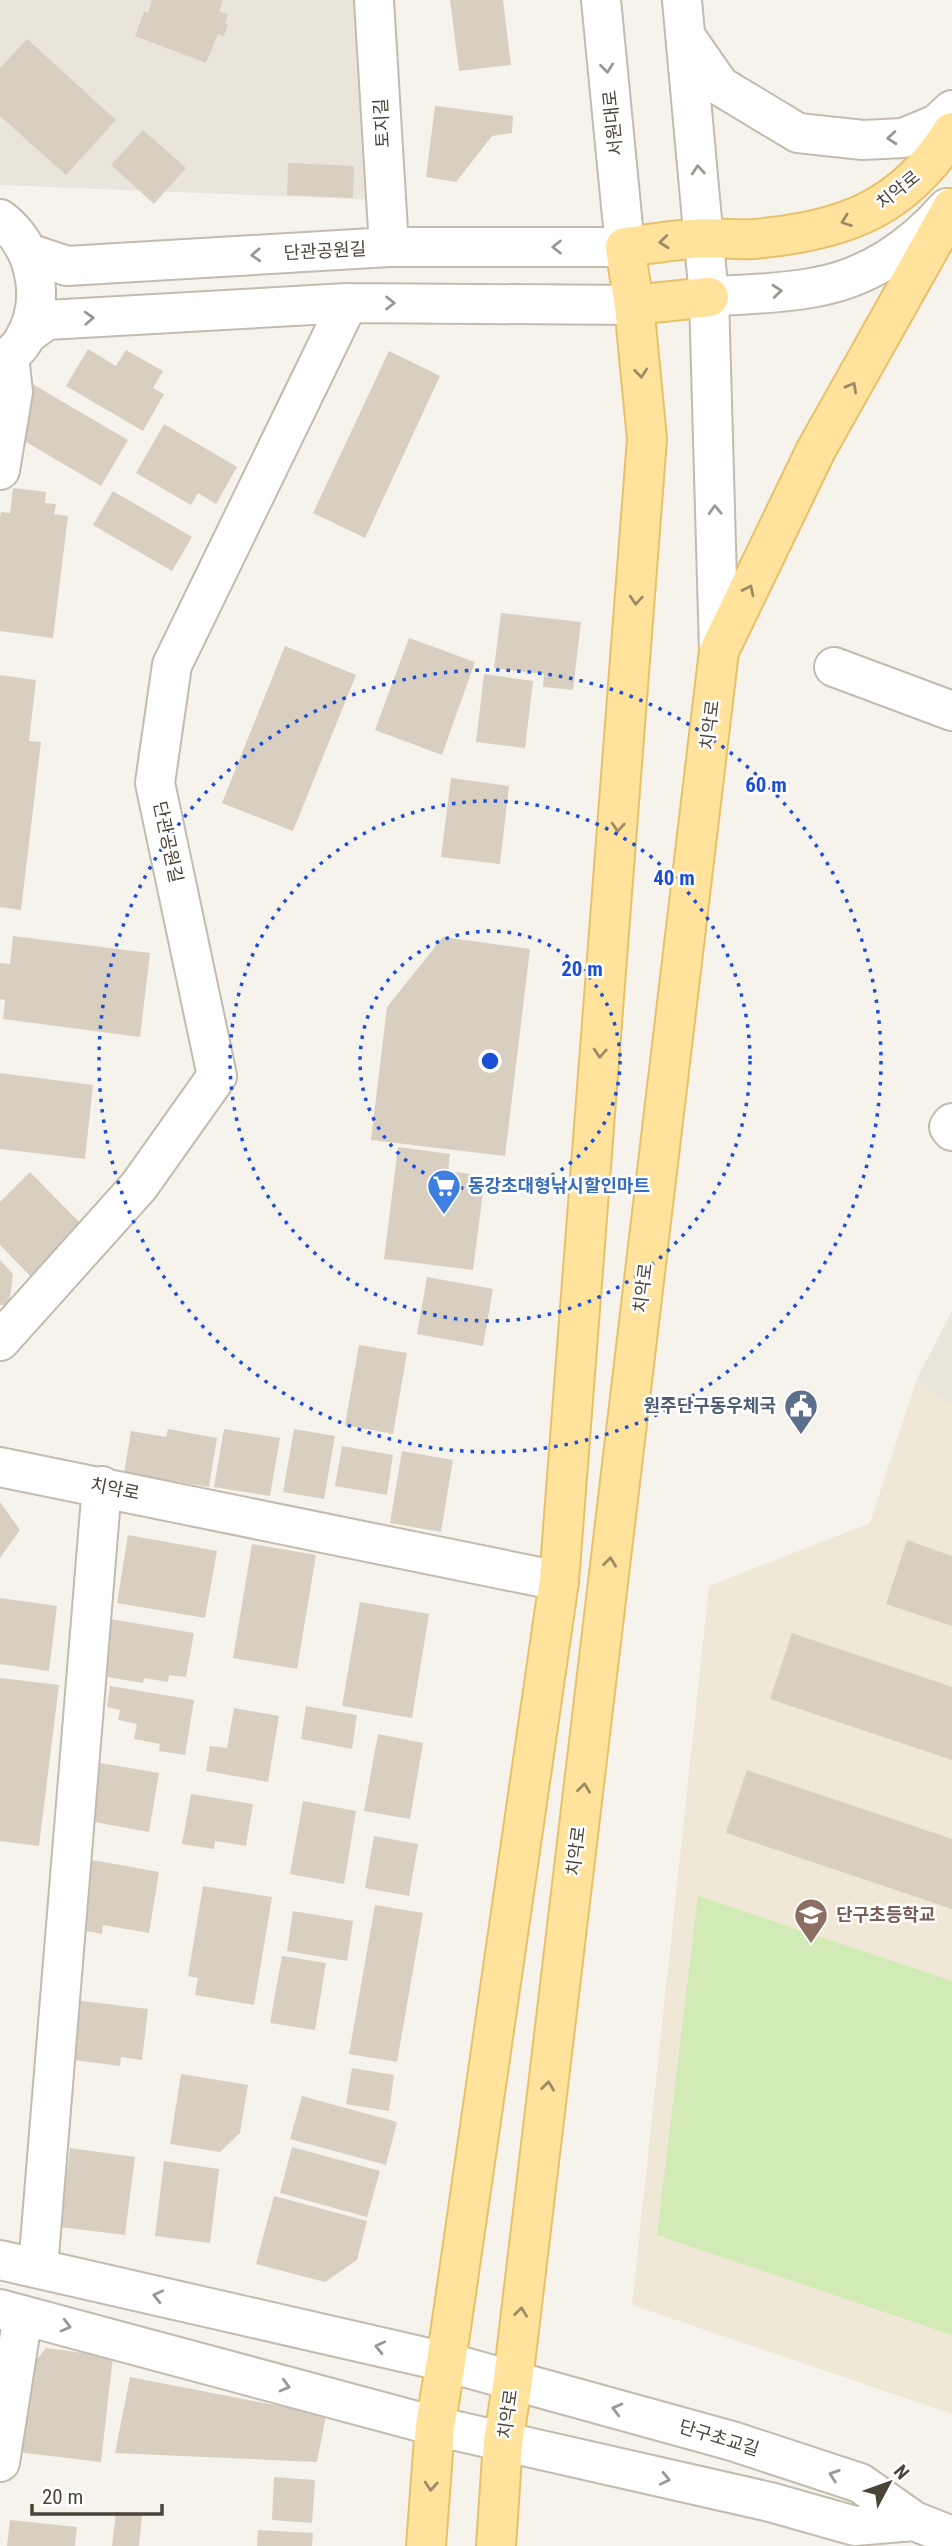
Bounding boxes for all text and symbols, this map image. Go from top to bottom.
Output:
one-way arrow [600,62,615,74]
street label: 서원대로 [599,89,626,157]
street label: 토지길 [370,98,393,148]
one-way arrow [886,130,897,145]
one-way arrow [690,164,705,176]
street label: 치악로 [872,166,924,213]
one-way arrow [841,212,853,226]
one-way arrow [659,235,670,250]
street label: 단관공원길 [283,238,367,263]
one-way arrow [551,239,562,255]
one-way arrow [250,247,261,262]
one-way arrow [772,284,783,299]
one-way arrow [385,295,396,311]
one-way arrow [84,310,95,325]
one-way arrow [633,367,648,379]
one-way arrow [844,382,857,394]
one-way arrow [707,504,723,514]
one-way arrow [740,585,754,597]
one-way arrow [628,595,643,606]
street label: 치악로 [696,699,723,751]
text: 60 m [745,773,787,797]
street label: 단관공원길 [150,799,187,885]
one-way arrow [611,821,626,832]
text: 40 m [653,866,695,890]
text: 20 m [561,957,603,981]
one-way arrow [593,1048,608,1059]
centre of rings [478,1049,502,1073]
supermarket icon: 동강초대형낚시할인마트 [425,1167,463,1216]
place label: 동강초대형낚시할인마트 [468,1175,650,1196]
street label: 치악로 [629,1262,656,1314]
public building icon: 원주단구동우체국 [782,1387,820,1436]
place label: 원주단구동우체국 [644,1395,776,1416]
street label: 치악로 [89,1473,141,1504]
one-way arrow [603,1556,618,1568]
one-way arrow [576,1782,591,1793]
street label: 치악로 [562,1825,589,1877]
school or university icon: 단구초등학교 [792,1896,830,1945]
place label: 단구초등학교 [836,1904,935,1925]
one-way arrow [540,2081,555,2092]
one-way arrow [152,2290,164,2304]
one-way arrow [513,2307,528,2318]
one-way arrow [60,2318,72,2333]
one-way arrow [374,2341,386,2355]
one-way arrow [279,2378,291,2392]
street label: 치악로 [494,2388,521,2440]
one-way arrow [611,2403,623,2417]
street label: 단구초교길 [676,2415,762,2460]
north arrow [854,2448,924,2518]
text: N [889,2460,914,2484]
one-way arrow [829,2469,841,2483]
one-way arrow [659,2470,671,2485]
scale bar [32,2472,161,2516]
one-way arrow [423,2481,438,2492]
text: 20 m [42,2485,83,2509]

